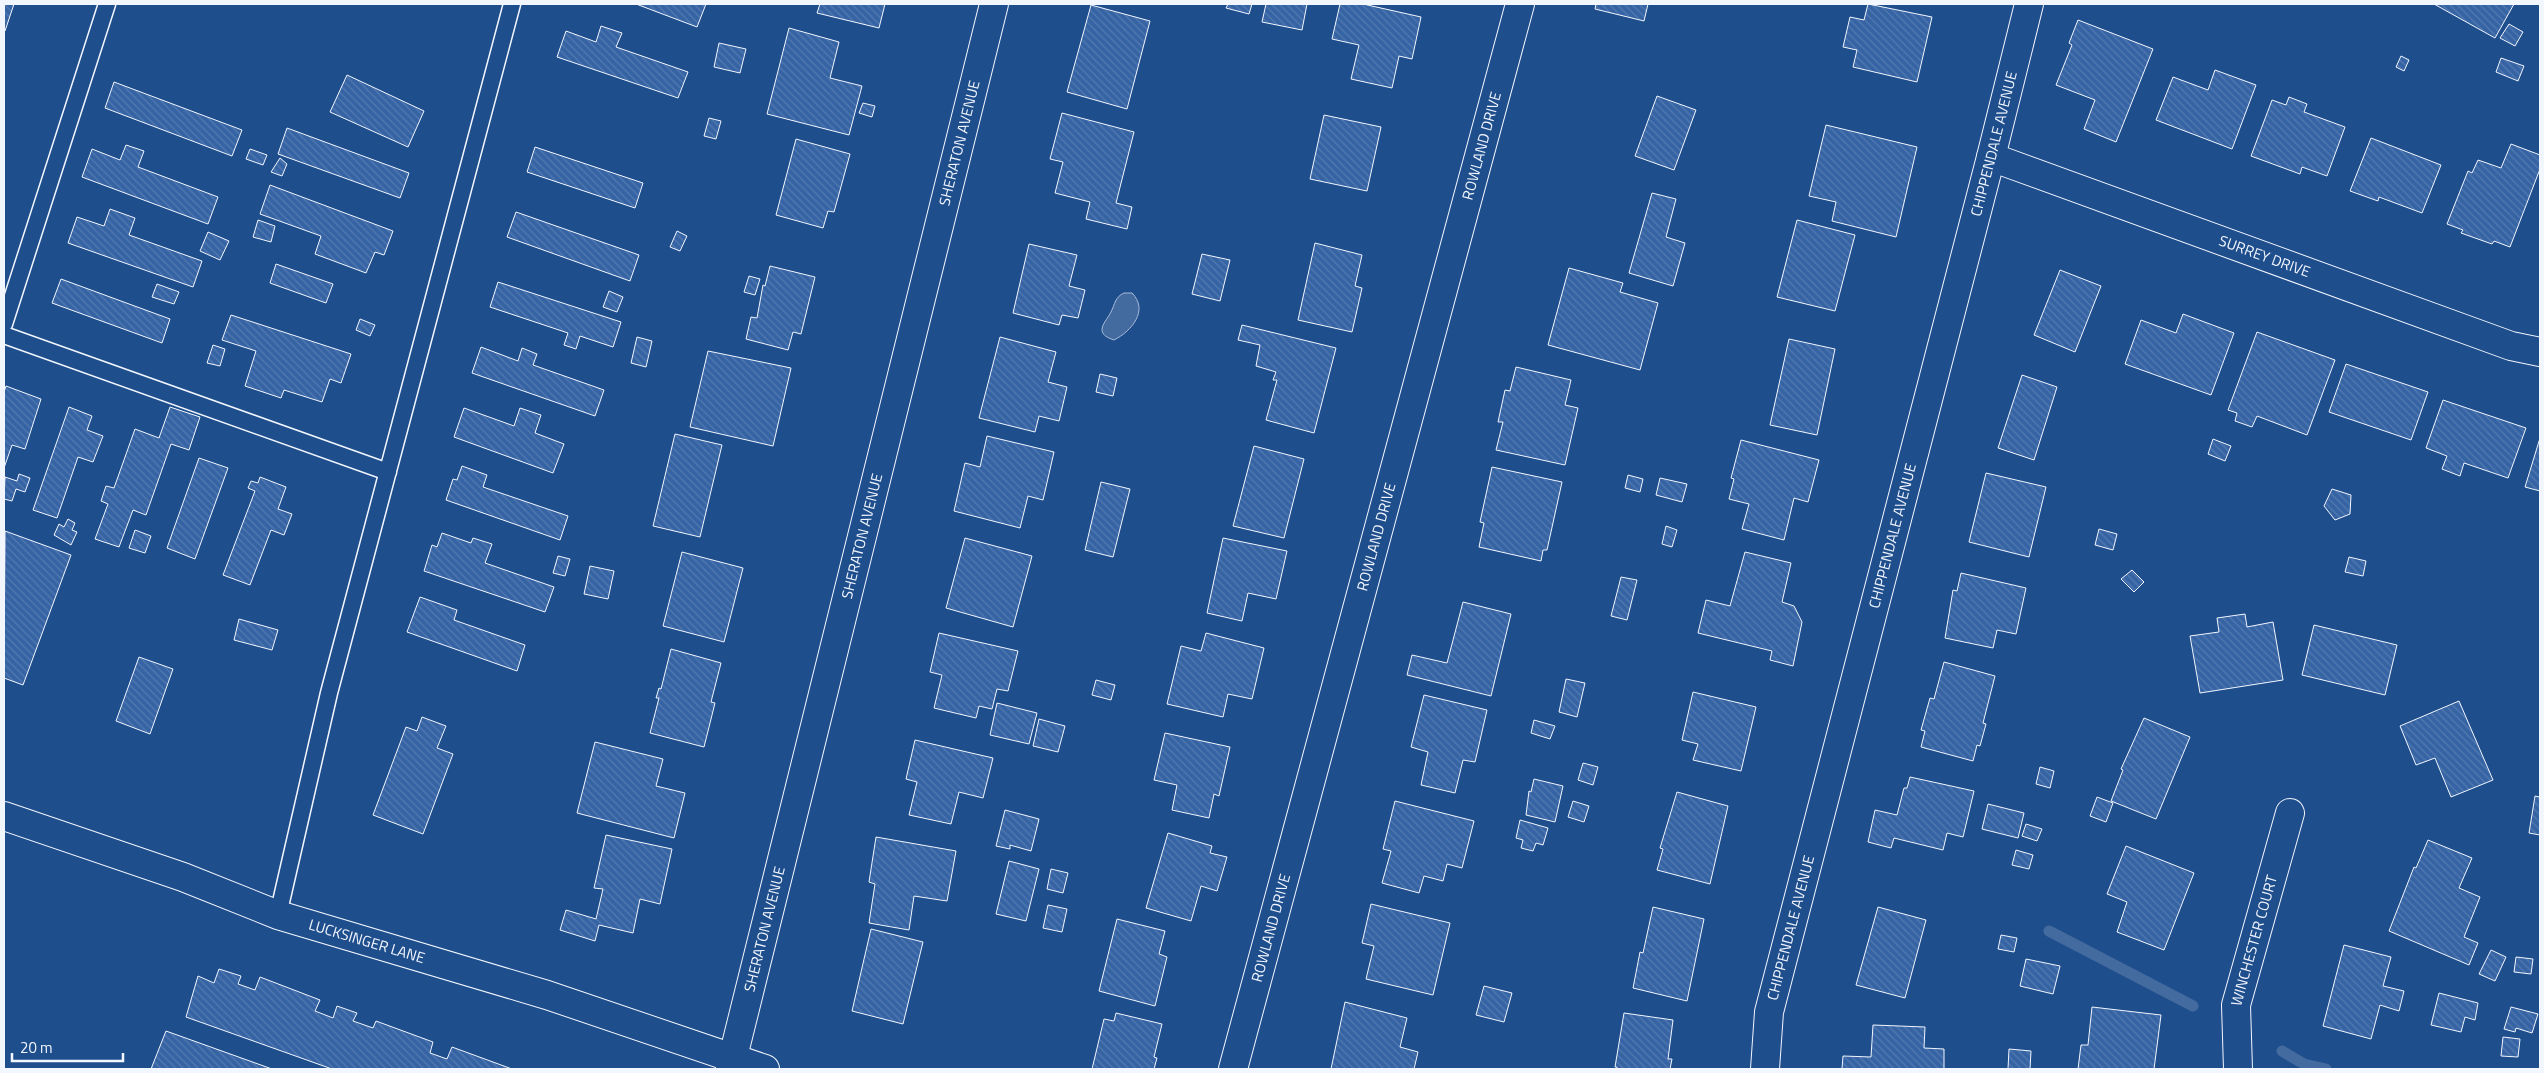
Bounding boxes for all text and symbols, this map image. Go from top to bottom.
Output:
street label: CHIPPENDALE AVENUE [1964,69,2023,219]
street label: SHERATON AVENUE [932,78,986,208]
street label: ROWLAND DRIVE [1456,89,1507,203]
street label: SURREY DRIVE [2216,229,2314,283]
street label: CHIPPENDALE AVENUE [1862,461,1922,611]
street label: SHERATON AVENUE [835,471,888,601]
street label: ROWLAND DRIVE [1350,480,1401,594]
street label: CHIPPENDALE AVENUE [1760,853,1820,1003]
street label: SHERATON AVENUE [738,864,791,994]
street label: ROWLAND DRIVE [1245,871,1296,985]
street label: WINCHESTER COURT [2224,872,2283,1009]
street label: LUCKSINGER LANE [306,913,428,969]
scale bar [12,1030,124,1062]
text: 20 m [20,1036,53,1059]

